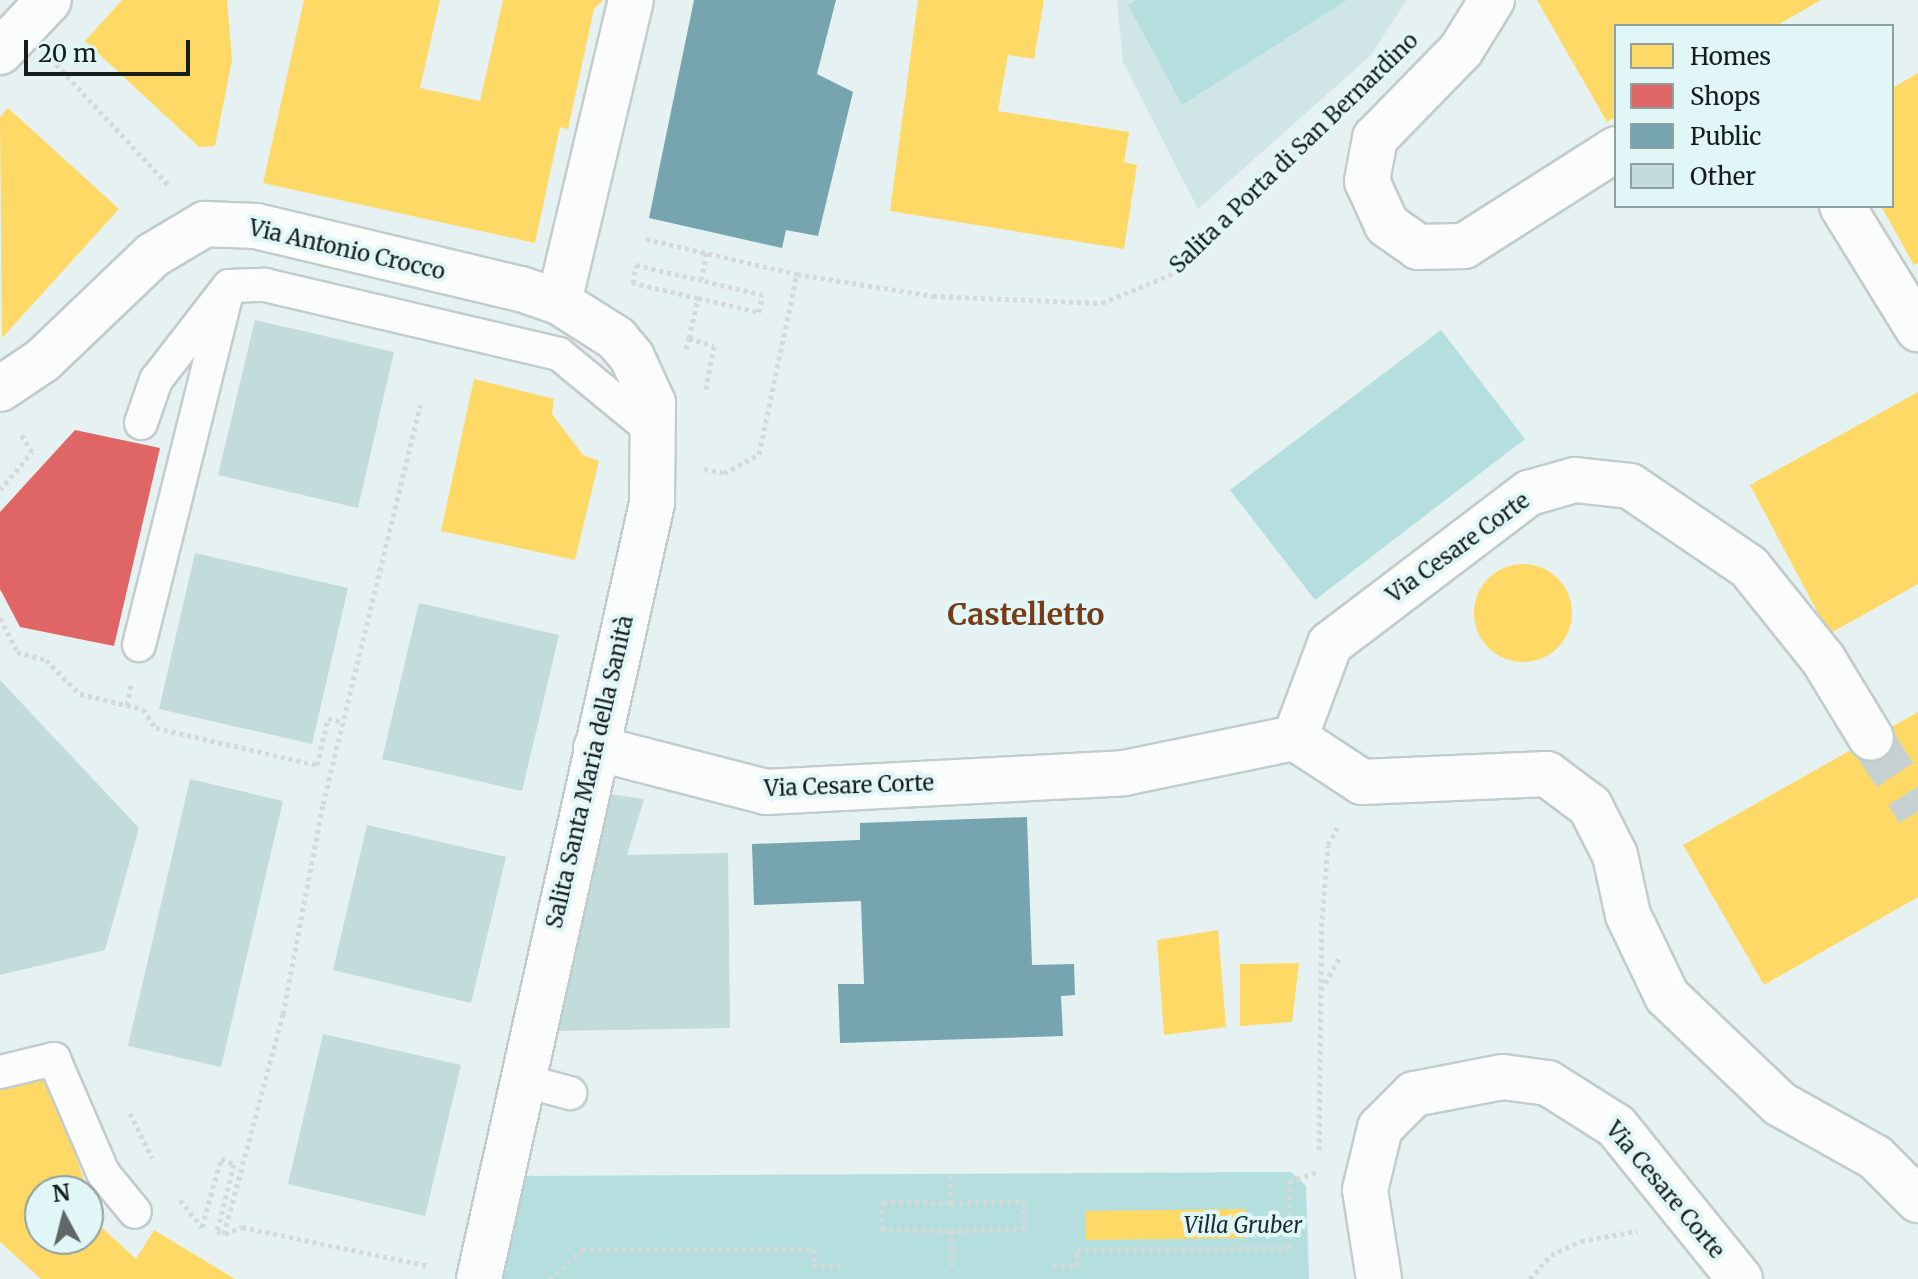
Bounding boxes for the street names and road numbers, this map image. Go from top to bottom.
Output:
street label: Salita a Porta di San Bernardino [1164,27,1424,279]
street label: Via Antonio Crocco [246,215,448,285]
street label: Via Cesare Corte [1382,487,1534,609]
street label: Salita Santa Maria della Sanità [541,613,639,931]
street label: Via Cesare Corte [764,770,934,802]
street label: Via Cesare Corte [1600,1116,1730,1264]

